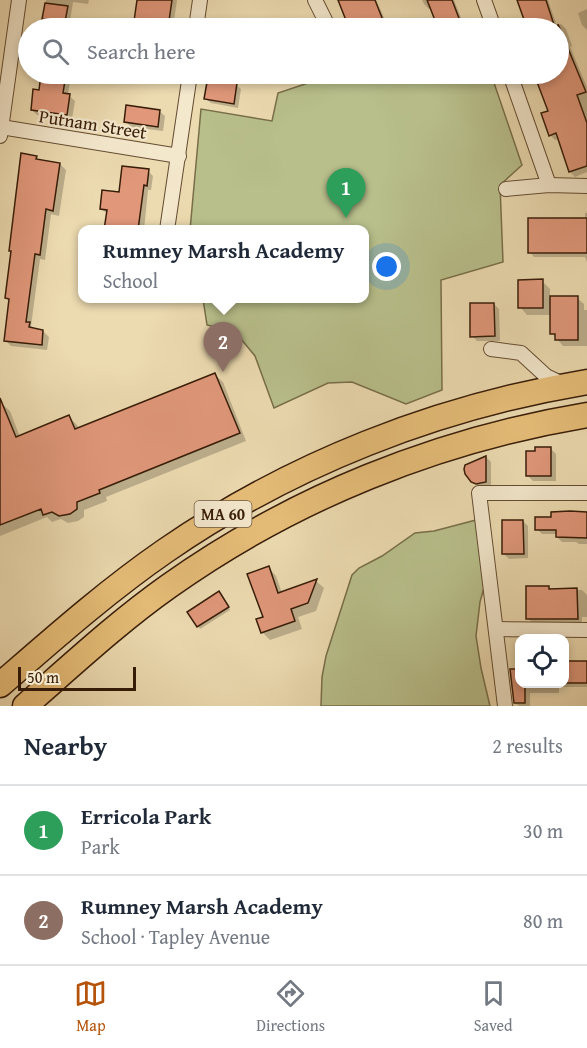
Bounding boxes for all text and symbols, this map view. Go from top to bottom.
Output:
search box [18,18,569,84]
icon: search [39,35,72,68]
text: Search here [87,35,196,67]
street label: Putnam Street [37,102,149,146]
pin: 1 [326,168,366,218]
popup [78,225,369,303]
text: Rumney Marsh Academy [103,234,344,266]
your location [372,252,401,281]
text: School [103,266,158,295]
pin: 2 [204,322,242,372]
road number: MA 60 [194,501,252,527]
map controls [515,634,569,688]
button: locate [515,634,569,688]
scale bar [18,664,136,692]
text: 50 m [27,665,59,689]
text: Nearby [24,726,107,765]
text: 2 results [492,731,563,760]
text: Erricola Park [81,800,211,832]
text: 1 [38,816,49,845]
text: 30 m [523,816,563,845]
text: Park [81,832,120,861]
text: Rumney Marsh Academy [81,890,323,922]
text: 2 [38,906,49,935]
text: 80 m [523,906,563,935]
text: School · Tapley Avenue [81,922,270,951]
tab: Map [74,977,107,1037]
tab: Directions [256,977,325,1037]
tab: Saved [474,977,513,1037]

